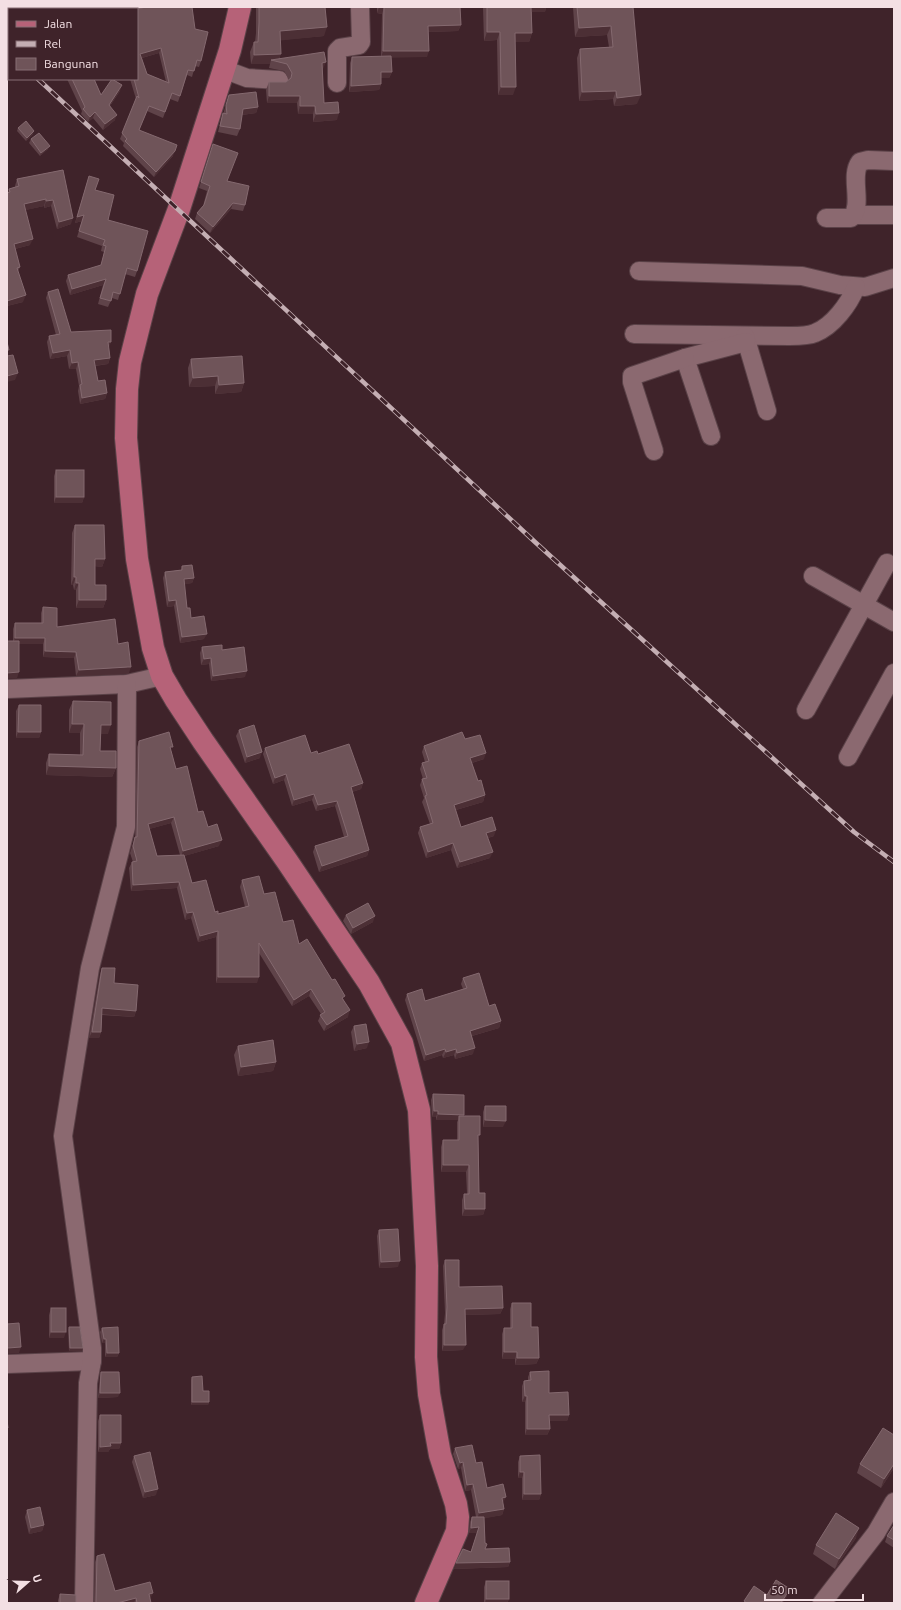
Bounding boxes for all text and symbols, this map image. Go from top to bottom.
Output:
legend [8,8,138,80]
text: Jalan [44,17,72,30]
text: Rel [44,37,61,50]
text: Bangunan [44,57,98,70]
north arrow [8,1562,48,1602]
text: U [30,1573,44,1584]
scale bar [765,1576,863,1602]
text: 50 m [771,1583,798,1596]

